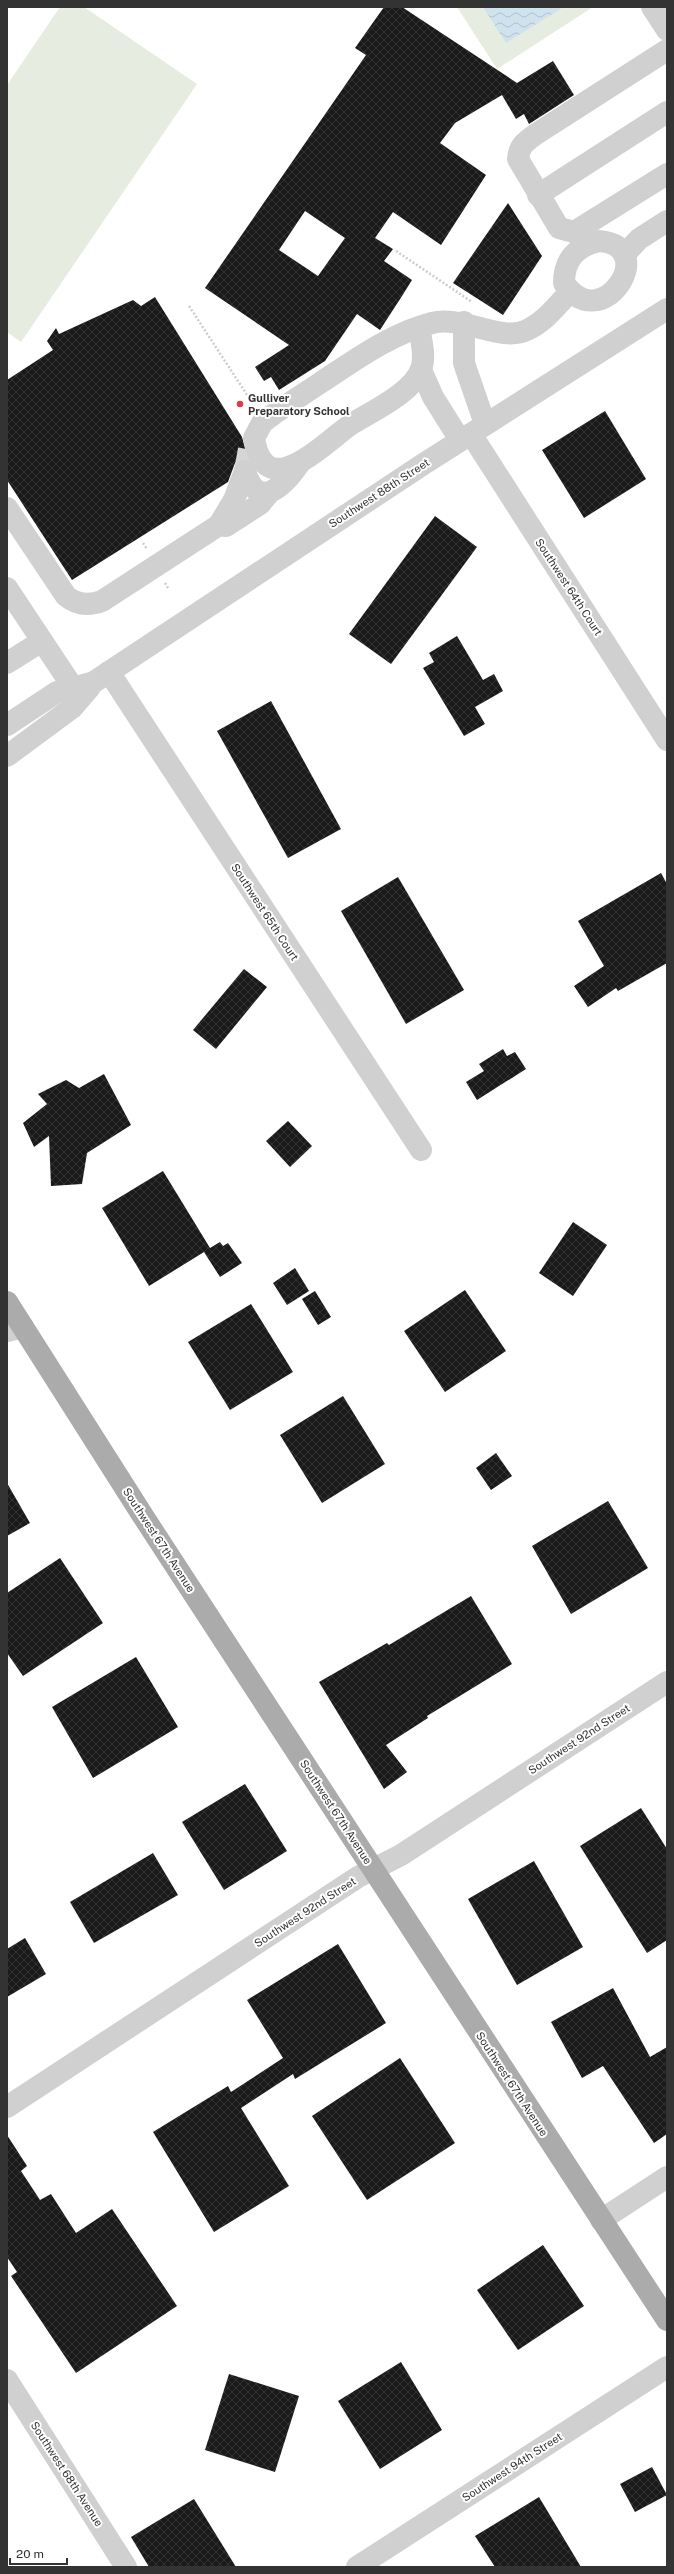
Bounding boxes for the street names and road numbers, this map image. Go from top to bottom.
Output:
street label: Southwest 88th Street [327,456,431,530]
street label: Southwest 64th Court [533,536,605,638]
street label: Southwest 65th Court [229,861,301,963]
street label: Southwest 67th Avenue [121,1486,197,1594]
street label: Southwest 92nd Street [526,1702,632,1776]
street label: Southwest 67th Avenue [298,1758,374,1866]
street label: Southwest 92nd Street [252,1875,358,1949]
street label: Southwest 67th Avenue [474,2030,550,2138]
street label: Southwest 68th Avenue [29,2419,105,2529]
street label: Southwest 94th Street [460,2430,564,2504]

